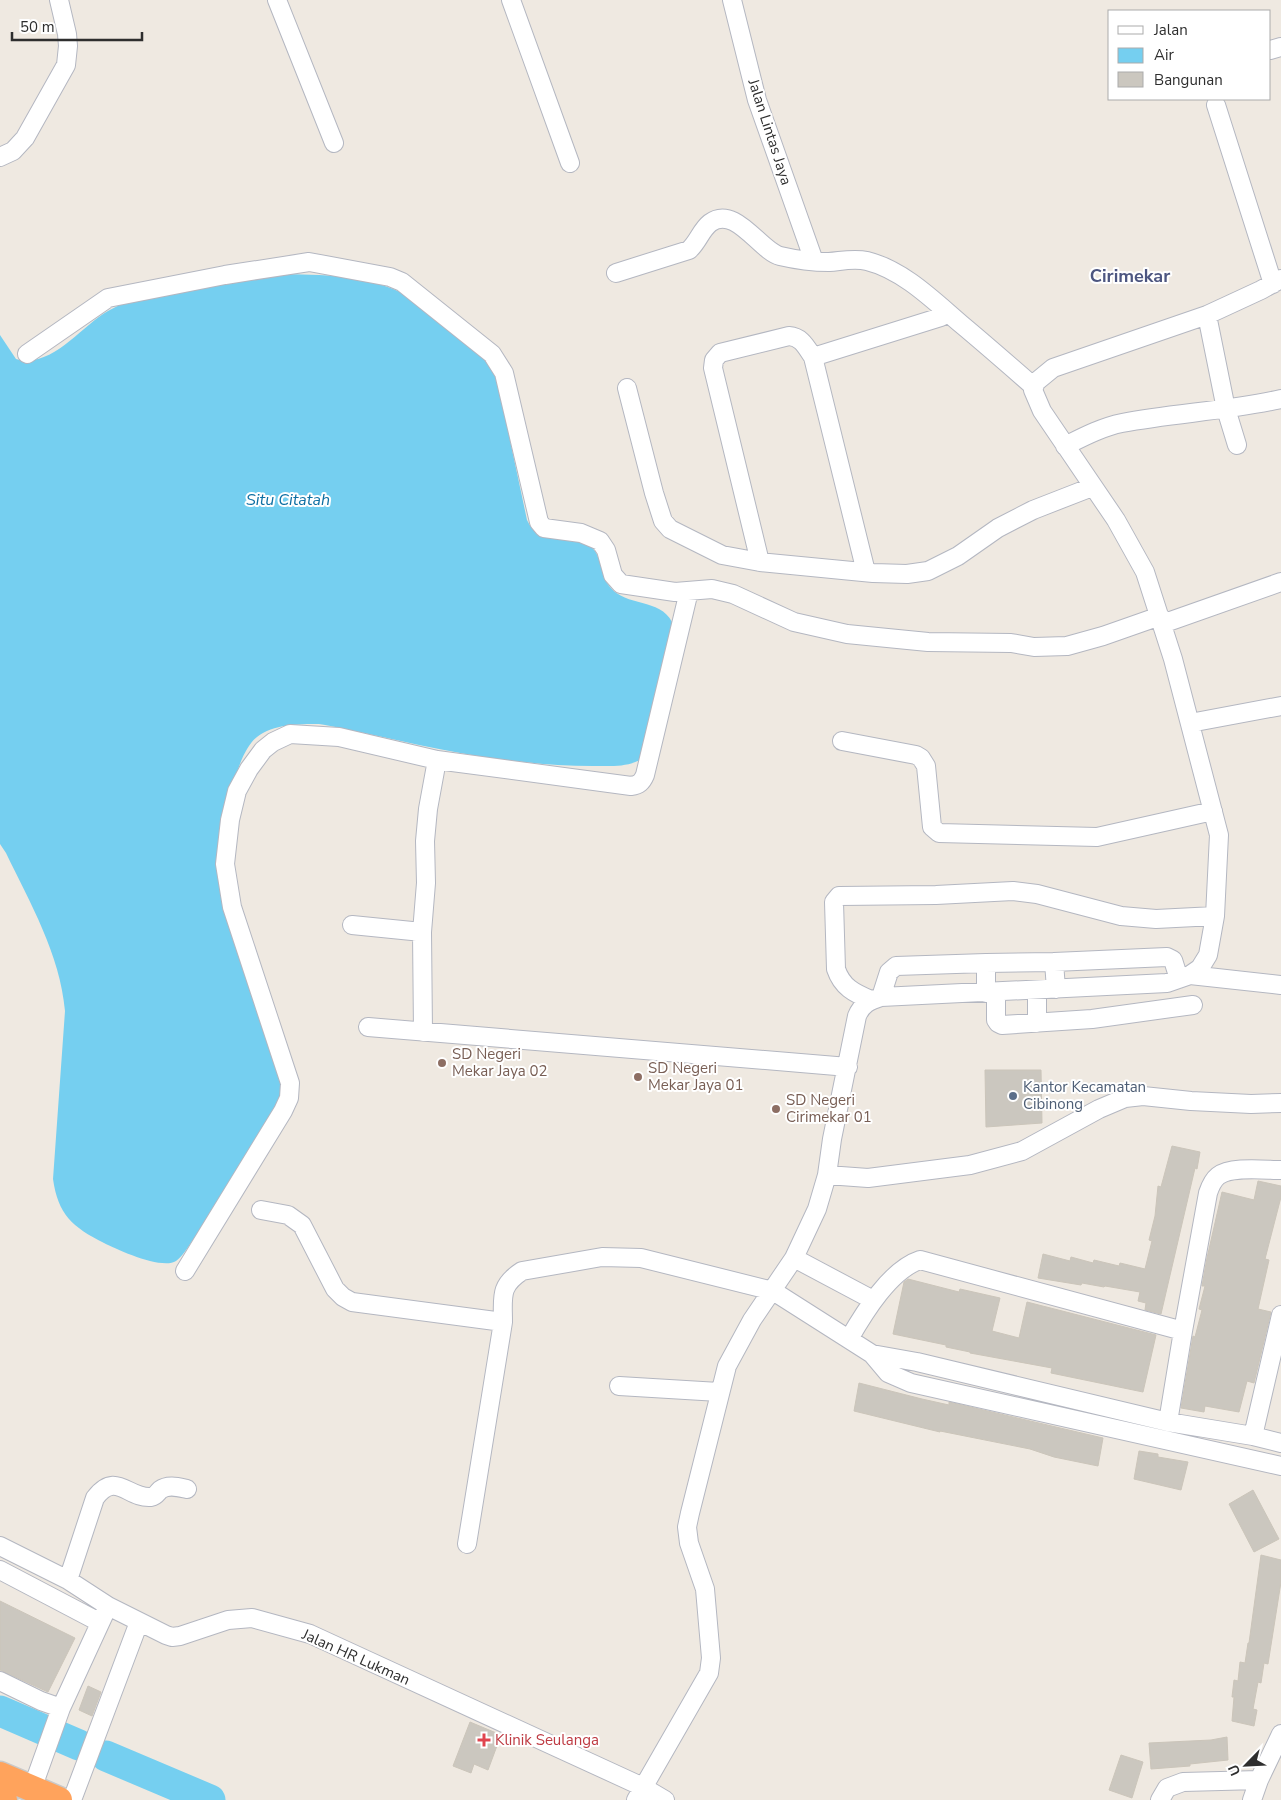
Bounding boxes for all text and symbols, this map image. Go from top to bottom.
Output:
scale bar [12,10,142,42]
legend [1108,10,1271,100]
text: 50 m [20,17,55,37]
text: Jalan [1153,20,1188,40]
text: Air [1154,45,1174,65]
text: Bangunan [1154,70,1223,90]
street label: Jalan Lintas Jaya [743,76,797,188]
district label: Cirimekar [1090,264,1170,288]
water label: Situ Citatah [246,489,330,511]
place label: SD Negeri Mekar Jaya 02 [452,1044,548,1081]
marker: SD Negeri Mekar Jaya 02 [436,1057,448,1069]
place label: SD Negeri Mekar Jaya 01 [648,1058,744,1095]
marker: SD Negeri Mekar Jaya 01 [632,1071,644,1083]
place label: Kantor Kecamatan Cibinong [1023,1077,1146,1114]
place label: SD Negeri Cirimekar 01 [786,1090,872,1127]
marker: Kantor Kecamatan Cibinong [1007,1090,1019,1102]
marker: SD Negeri Cirimekar 01 [770,1103,782,1115]
street label: Jalan HR Lukman [298,1624,413,1690]
place label: Klinik Seulanga [495,1730,599,1750]
marker: Klinik Seulanga [477,1733,491,1747]
north arrow [1221,1740,1271,1790]
text: U [1224,1761,1245,1779]

